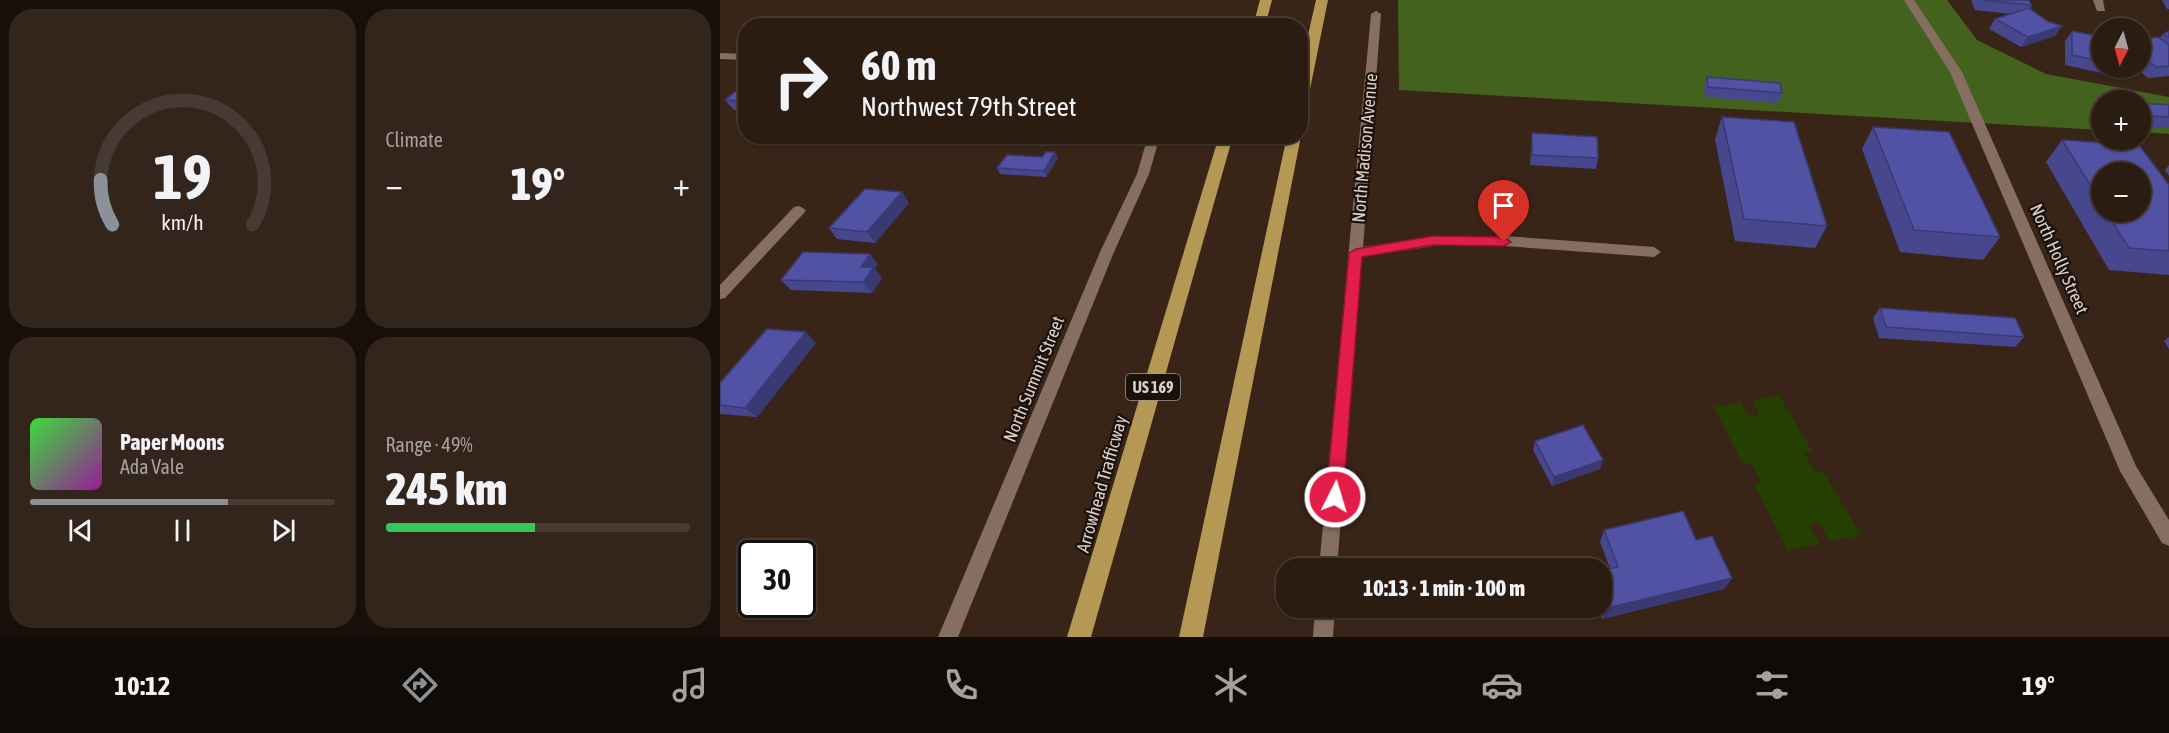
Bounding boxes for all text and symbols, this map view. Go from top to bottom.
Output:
north arrow [2091,18,2151,78]
map controls [2091,18,2151,222]
text: 60 m [861,41,936,89]
icon: right [762,42,840,120]
street label: North Madison Avenue [1348,73,1381,223]
button: + [2091,90,2151,150]
text: Northwest 79th Street [861,91,1077,122]
text: Climate [386,128,443,151]
text: 19 [153,141,212,212]
text: 19° [510,158,565,210]
button: − [2091,162,2151,222]
text: − [386,165,403,203]
text: + [673,165,690,203]
pin [1478,180,1529,242]
icon: arrive [1487,189,1520,222]
street label: North Holly Street [2026,201,2093,317]
text: km/h [161,211,204,236]
street label: North Summit Street [999,313,1068,445]
road number: US 169 [1126,374,1180,400]
street label: Arrowhead Trafficway [1072,413,1131,555]
text: Paper Moons [120,429,224,455]
text: Range · 49% [386,433,473,456]
text: Ada Vale [120,455,184,478]
text: 245 km [386,463,507,515]
position arrow [1303,465,1367,529]
icon: previous [64,514,97,547]
icon: pause [166,514,199,547]
icon: next [267,514,300,547]
speed limit sign: 30 [738,540,816,618]
text: 10:13 · 1 min · 100 m [1363,575,1525,601]
icon: directions [399,664,441,706]
icon: music [669,664,711,706]
icon: phone [940,664,982,706]
icon: climate [1210,664,1252,706]
icon: car [1481,664,1523,706]
icon: filters [1751,664,1793,706]
text: 10:12 [114,670,170,701]
text: 19° [2022,670,2055,701]

